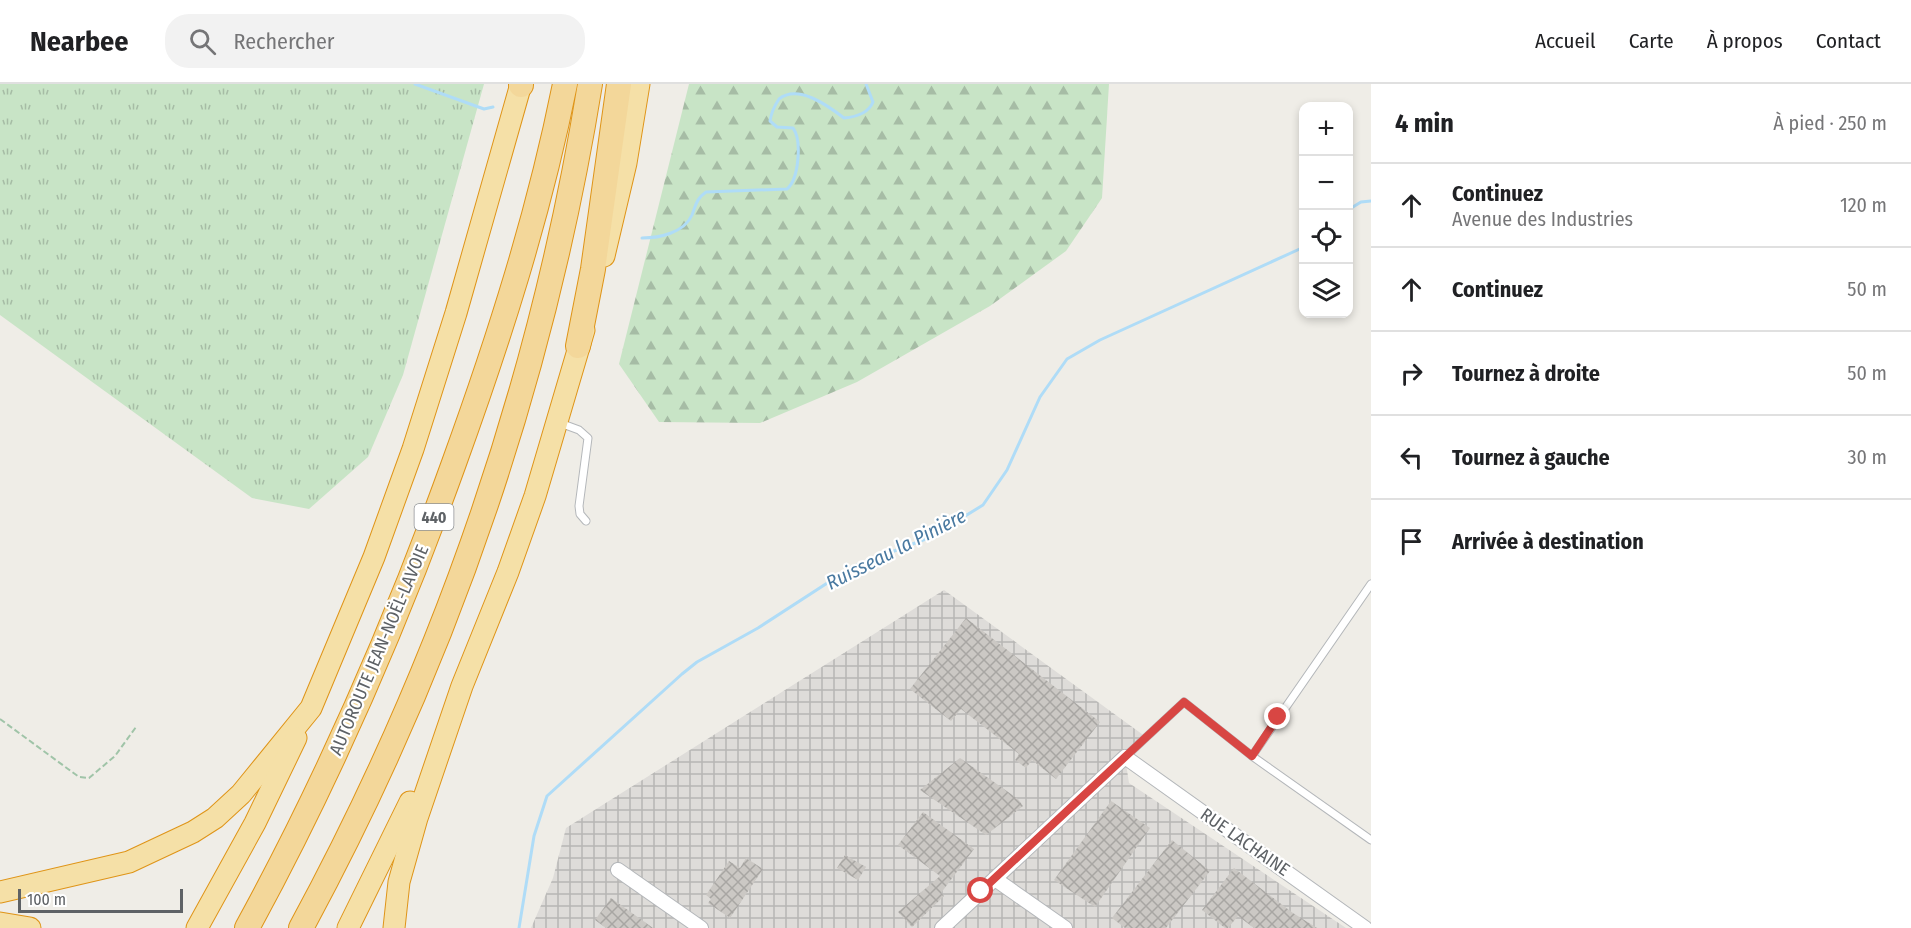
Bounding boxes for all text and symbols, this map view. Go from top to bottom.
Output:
search box [165,14,585,68]
text: Nearbee [30,25,129,58]
icon: search [186,25,219,58]
text: Rechercher [234,28,335,55]
text: Accueil [1535,28,1596,54]
text: Carte [1629,28,1674,54]
text: À propos [1707,28,1783,54]
text: Contact [1816,28,1881,54]
map controls [1299,102,1353,318]
button: + [1299,102,1353,156]
text: 4 min [1395,108,1454,139]
text: À pied · 250 m [1773,111,1887,135]
button: − [1299,156,1353,210]
text: Continuez [1452,180,1543,207]
icon: ahead [1395,189,1428,222]
text: 120 m [1840,193,1887,217]
text: Avenue des Industries [1452,207,1633,231]
button: locate [1299,210,1353,264]
button: layers [1299,264,1353,318]
icon: ahead [1395,273,1428,306]
text: Continuez [1452,276,1543,303]
text: 50 m [1847,277,1887,301]
icon: right [1395,357,1428,390]
text: Tournez à droite [1452,360,1600,387]
text: 50 m [1847,361,1887,385]
icon: left [1395,441,1428,474]
text: Tournez à gauche [1452,444,1610,471]
text: 30 m [1847,445,1887,469]
water label: Ruisseau la Pinière [822,503,970,595]
road number: 440 [414,504,454,530]
icon: arrive [1395,525,1428,558]
text: Arrivée à destination [1452,528,1644,555]
street label: AUTOROUTE JEAN-NOËL-LAVOIE [325,542,433,758]
route end [1264,703,1290,729]
street label: RUE LACHAINE [1196,803,1294,881]
route start [967,877,993,903]
scale bar [18,886,183,914]
text: 100 m [27,890,66,909]

